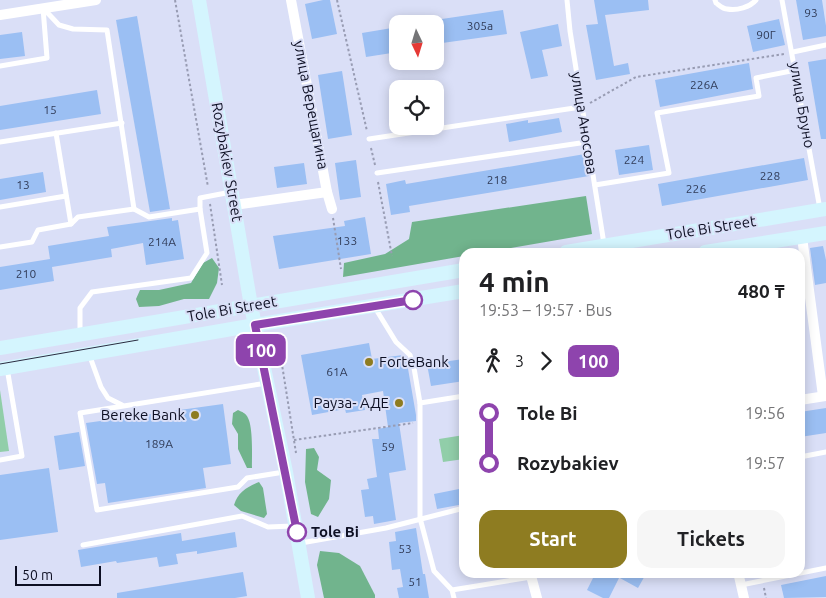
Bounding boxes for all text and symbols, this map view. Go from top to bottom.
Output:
house number: 93 [804,6,818,19]
north arrow [389,15,444,70]
map controls [389,15,444,135]
house number: 305а [467,19,493,32]
house number: 90Г [756,28,776,41]
street label: улица Верещагина [291,39,332,171]
street label: улица Бруно [787,60,818,149]
street label: улица Аносова [568,70,601,175]
house number: 226А [690,78,718,91]
button: locate [389,80,444,135]
street label: Rozybakiev Street [209,101,246,223]
house number: 15 [43,103,57,116]
house number: 224 [624,153,644,166]
house number: 228 [760,169,780,182]
house number: 218 [487,173,507,186]
house number: 13 [16,178,30,191]
house number: 226 [686,182,706,195]
street label: Tole Bi Street [665,212,757,243]
house number: 133 [337,234,357,247]
house number: 214А [148,235,176,248]
text: 4 min [479,266,550,297]
house number: 210 [16,267,36,280]
text: 480 ₸ [738,280,785,302]
unlabelled marker [403,290,423,310]
street label: Tole Bi Street [186,292,278,325]
text: 19:53 – 19:57 · Bus [479,301,612,319]
line badge: 100 [232,334,290,366]
text: 100 [246,340,276,360]
icon: walk [479,347,507,375]
icon: forward [532,347,560,375]
text: 100 [578,351,609,371]
text: 3 [515,352,524,370]
place label: ForteBank [379,353,449,370]
marker: ForteBank [363,356,375,368]
house number: 61А [326,365,348,378]
place label: Рауза- АДЕ [314,394,389,411]
marker: Рауза- АДЕ [393,397,405,409]
text: Tole Bi [517,402,578,424]
text: 19:56 [745,404,785,422]
place label: Bereke Bank [101,406,185,423]
marker: Bereke Bank [189,409,201,421]
house number: 189А [145,437,173,450]
house number: 59 [381,440,395,453]
text: Rozybakiev [517,452,619,474]
text: 19:57 [745,454,785,472]
button: Start [479,510,627,568]
button: Tickets [637,510,785,568]
marker: Tole Bi [287,522,307,542]
place label: Tole Bi [311,523,359,540]
house number: 53 [398,542,412,555]
scale bar [15,563,101,586]
text: 50 m [22,567,53,583]
house number: 51 [408,575,422,588]

